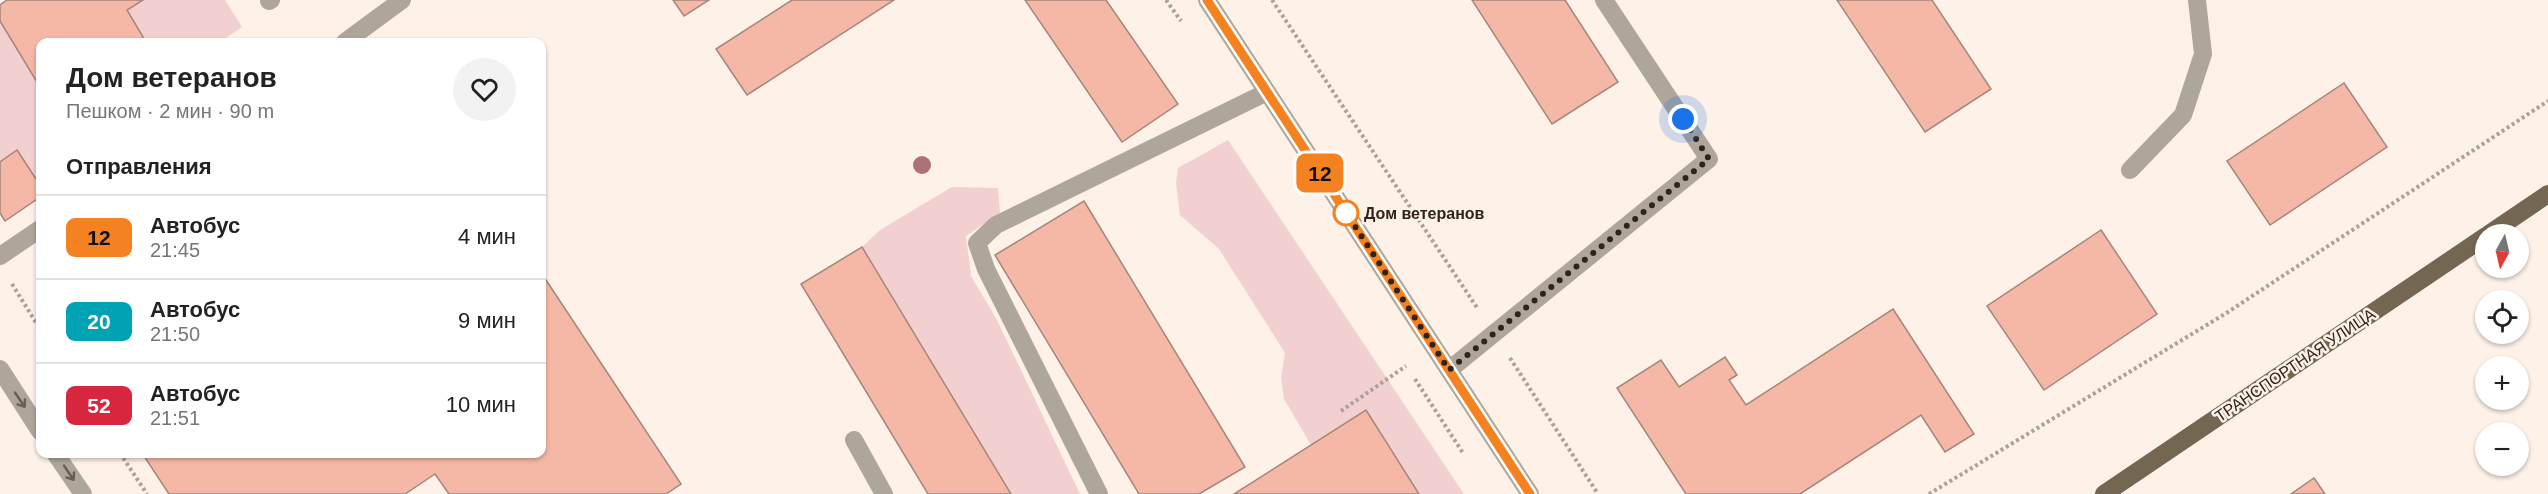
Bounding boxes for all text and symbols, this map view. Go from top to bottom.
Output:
button: heart [453,58,516,121]
text: Дом ветеранов [66,62,277,93]
text: Пешком · 2 мин · 90 m [66,100,274,122]
your location [1668,104,1698,134]
text: Отправления [66,154,212,179]
line badge: 12 [1293,154,1347,192]
text: 12 [1308,162,1332,185]
marker: Дом ветеранов [1333,200,1359,226]
place label: Дом ветеранов [1364,205,1485,222]
text: Автобус [150,213,240,238]
text: 4 мин [458,224,516,249]
north arrow [2475,224,2529,278]
map controls [2475,224,2529,476]
text: 12 [87,226,111,249]
text: 21:45 [150,239,200,261]
button: locate [2475,290,2529,344]
text: Автобус [150,297,240,322]
street label: ТРАНСПОРТНАЯ УЛИЦА [2212,305,2378,425]
text: 9 мин [458,308,516,333]
text: 20 [87,310,111,333]
text: 21:50 [150,323,200,345]
button: + [2475,356,2529,410]
text: Автобус [150,381,240,406]
one-way arrow [14,391,26,408]
text: 10 мин [446,392,516,417]
text: 52 [87,394,111,417]
text: 21:51 [150,407,200,429]
button: − [2475,422,2529,476]
one-way arrow [63,465,75,481]

